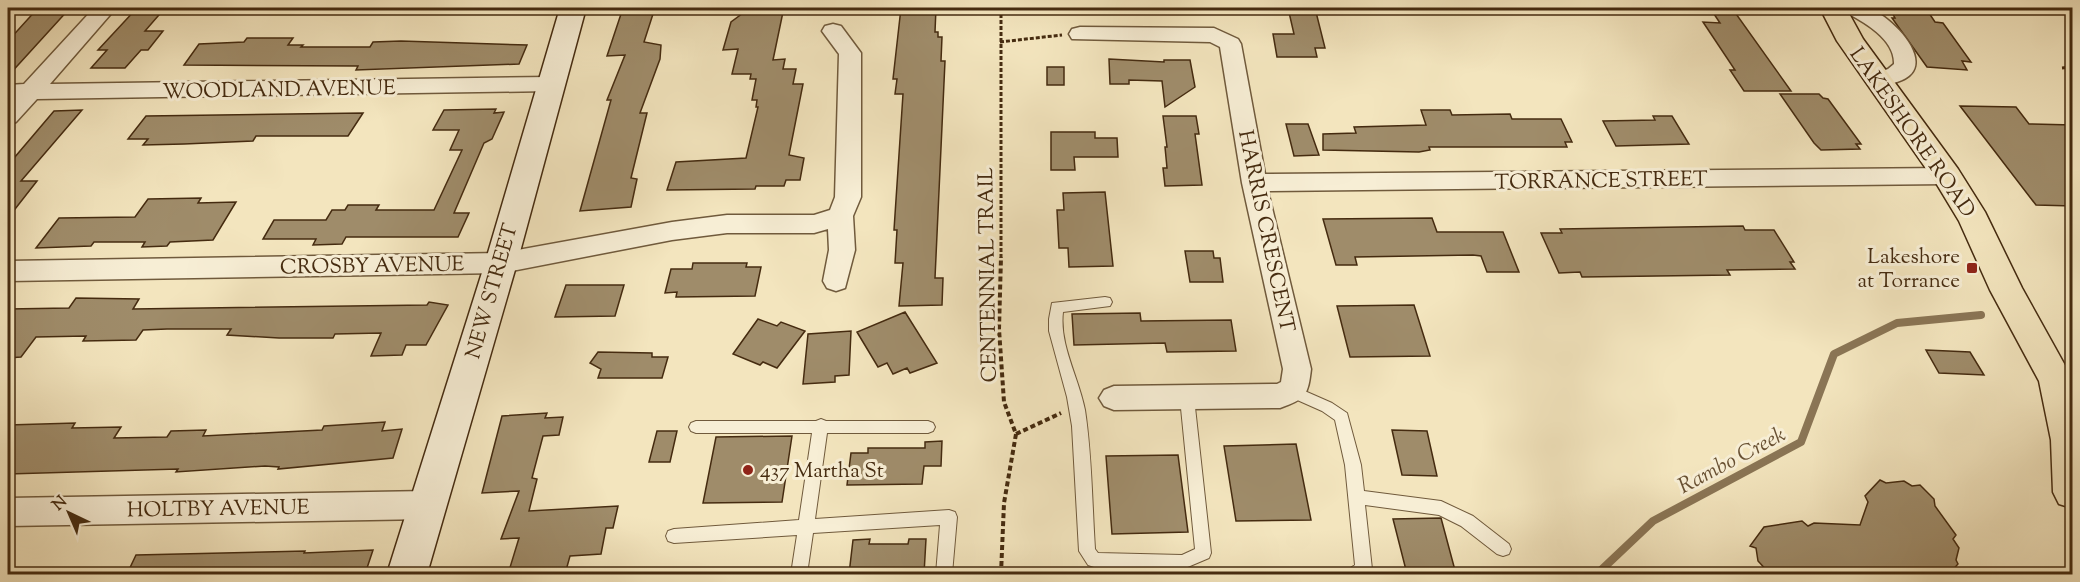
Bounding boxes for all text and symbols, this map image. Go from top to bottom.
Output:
street label: LAKESHORE ROAD [1841,42,1982,224]
street label: WOODLAND AVENUE [162,74,396,108]
street label: HARRIS CRESCENT [1229,128,1301,336]
street label: TORRANCE STREET [1494,165,1708,199]
street label: CENTENNIAL TRAIL [972,167,1006,383]
street label: NEW STREET [459,220,527,363]
place label: Lakeshore at Torrance [1858,243,1960,297]
street label: CROSBY AVENUE [280,250,465,284]
marker: Lakeshore at Torrance [1965,261,1979,275]
water label: Rambo Creek [1673,420,1792,503]
place label: 437 Martha St [760,457,884,487]
marker: 437 Martha St [741,463,755,477]
north arrow [39,483,99,543]
text: N [48,491,73,517]
street label: HOLTBY AVENUE [127,493,310,527]

